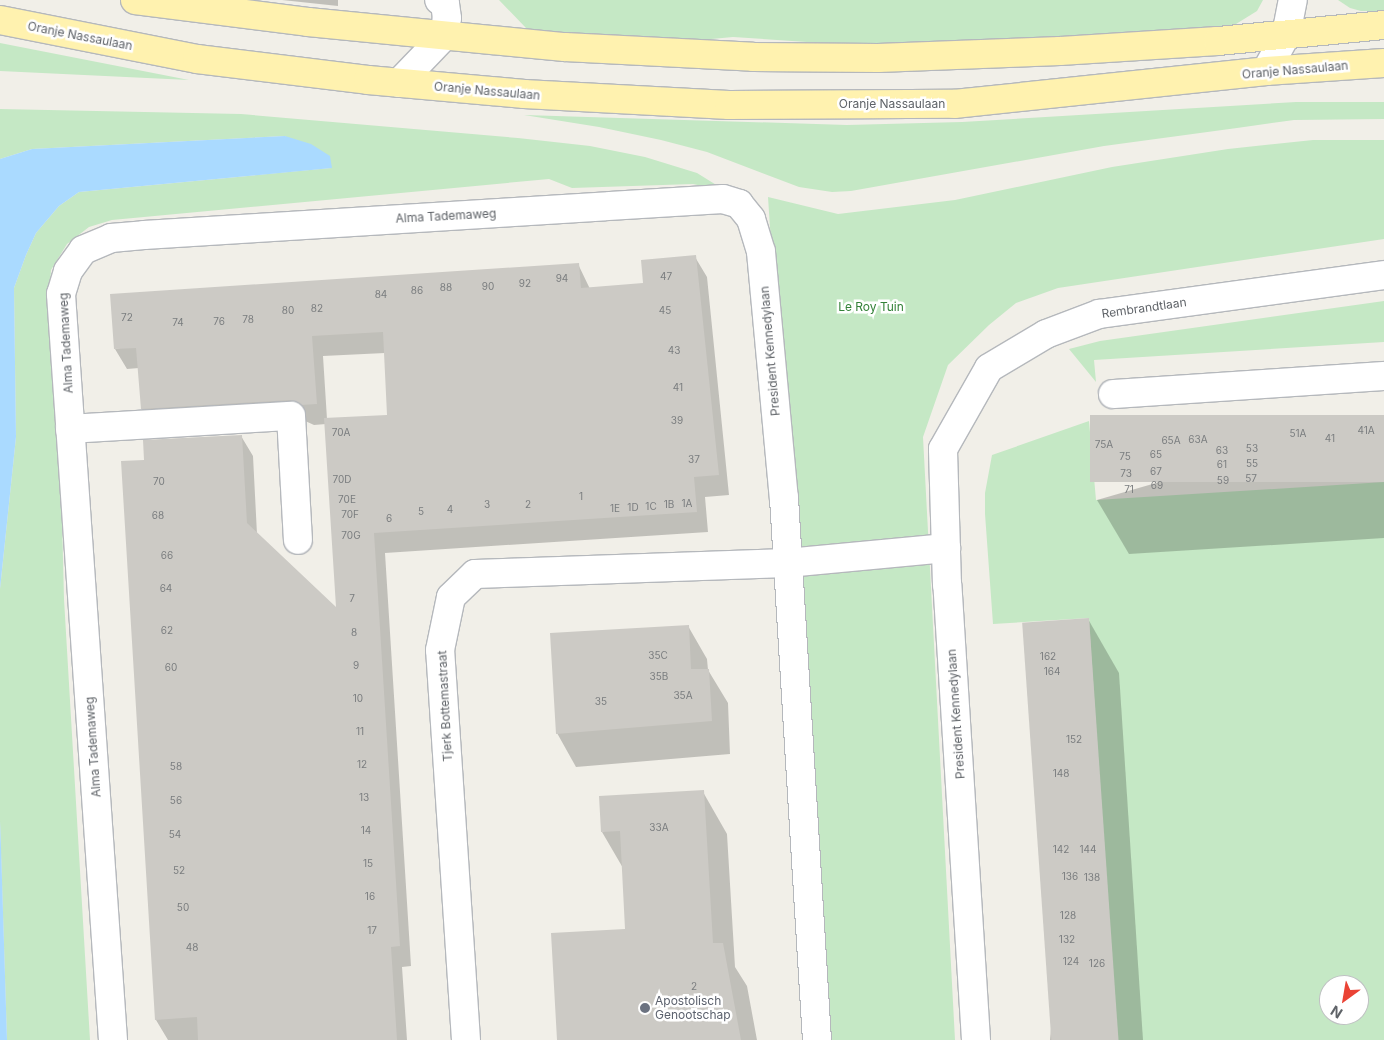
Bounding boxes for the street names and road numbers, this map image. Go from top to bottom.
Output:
street label: Oranje Nassaulaan [26,19,134,53]
street label: Oranje Nassaulaan [1241,58,1349,82]
street label: Oranje Nassaulaan [433,79,541,103]
street label: Oranje Nassaulaan [839,97,945,111]
street label: Alma Tademaweg [395,206,497,226]
street label: President Kennedylaan [757,285,783,417]
street label: Alma Tademaweg [56,292,76,394]
street label: Rembrandtlaan [1101,295,1187,321]
street label: President Kennedylaan [944,648,968,780]
street label: Tjerk Bottemastraat [435,650,455,762]
street label: Alma Tademaweg [82,696,104,798]

